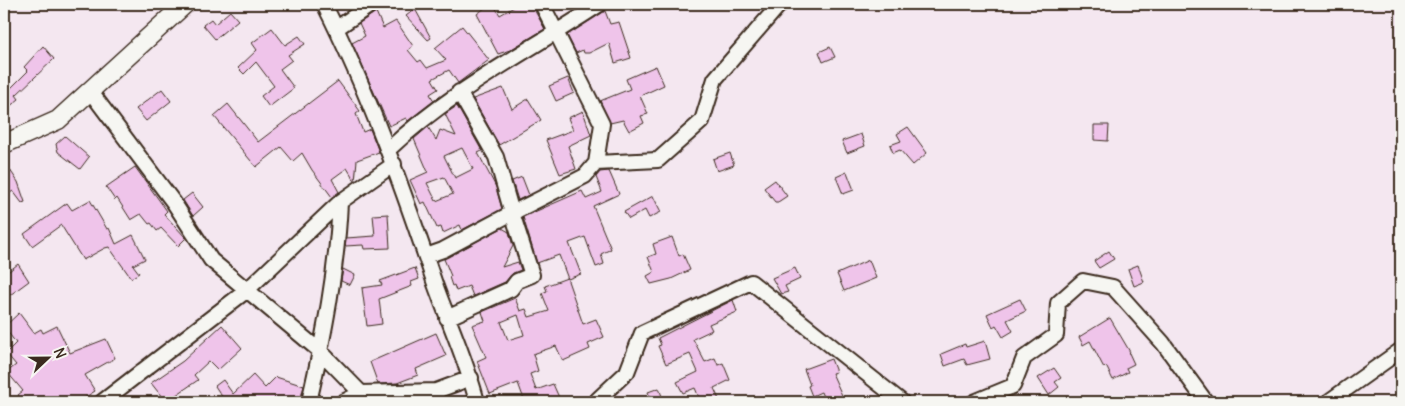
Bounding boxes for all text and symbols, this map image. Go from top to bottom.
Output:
north arrow [22,334,72,384]
text: N [50,345,70,361]

